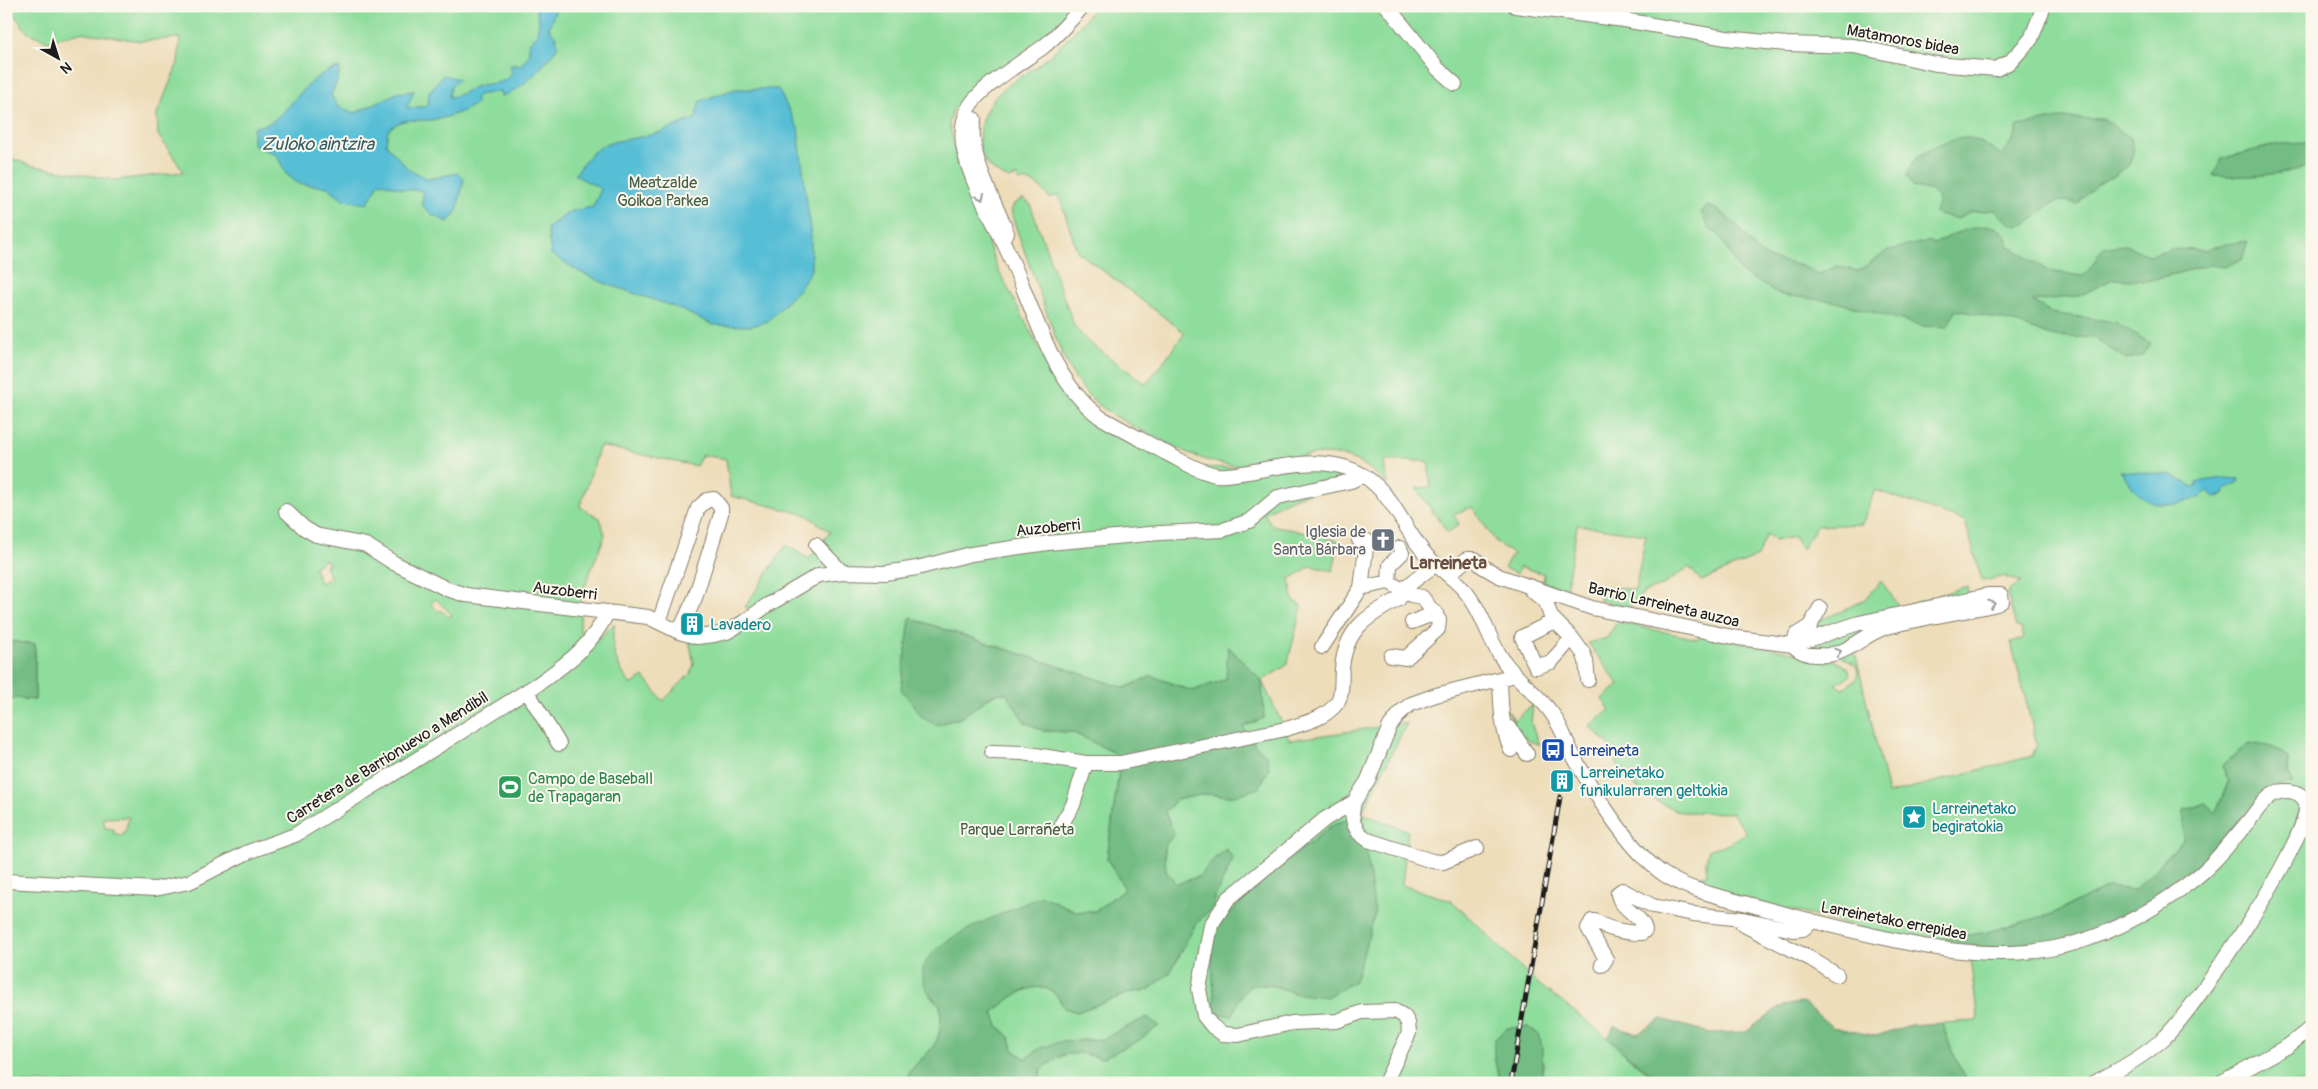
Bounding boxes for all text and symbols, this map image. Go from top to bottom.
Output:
street label: Matamoros bidea [1845,20,1961,60]
north arrow [32,32,82,82]
text: N [57,58,75,77]
water label: Zuloko aintzira [262,133,376,156]
park label: Meatzalde Goikoa Parkea [617,173,709,211]
one-way arrow [974,192,985,201]
street label: Auzoberri [1015,515,1081,541]
place label: Iglesia de Santa Bárbara [1273,522,1366,560]
church icon: Iglesia de Santa Bárbara [1370,527,1396,553]
district label: Larreineta [1409,552,1487,575]
street label: Auzoberri [532,577,598,605]
street label: Barrio Larreineta auzoa [1586,578,1741,632]
one-way arrow [1987,600,1996,610]
building icon: Lavadero [679,611,705,637]
place label: Lavadero [710,615,771,635]
one-way arrow [1833,647,1842,657]
street label: Carretera de Barrionuevo a Mendibil [283,687,492,828]
bus stop icon: Larreineta [1540,737,1566,763]
place label: Larreineta [1570,741,1639,761]
place label: Larreinetako funikularraren geltokia [1580,763,1728,801]
building icon: Larreinetako funikularraren geltokia [1549,768,1575,794]
place label: Campo de Baseball de Trapagaran [528,769,653,807]
sports icon: Campo de Baseball de Trapagaran [497,774,523,800]
place label: Larreinetako begiratokia [1932,799,2017,837]
place icon: Larreinetako begiratokia [1901,804,1927,830]
park label: Parque Larrañeta [960,820,1074,840]
street label: Larreinetako errepidea [1819,897,1969,945]

